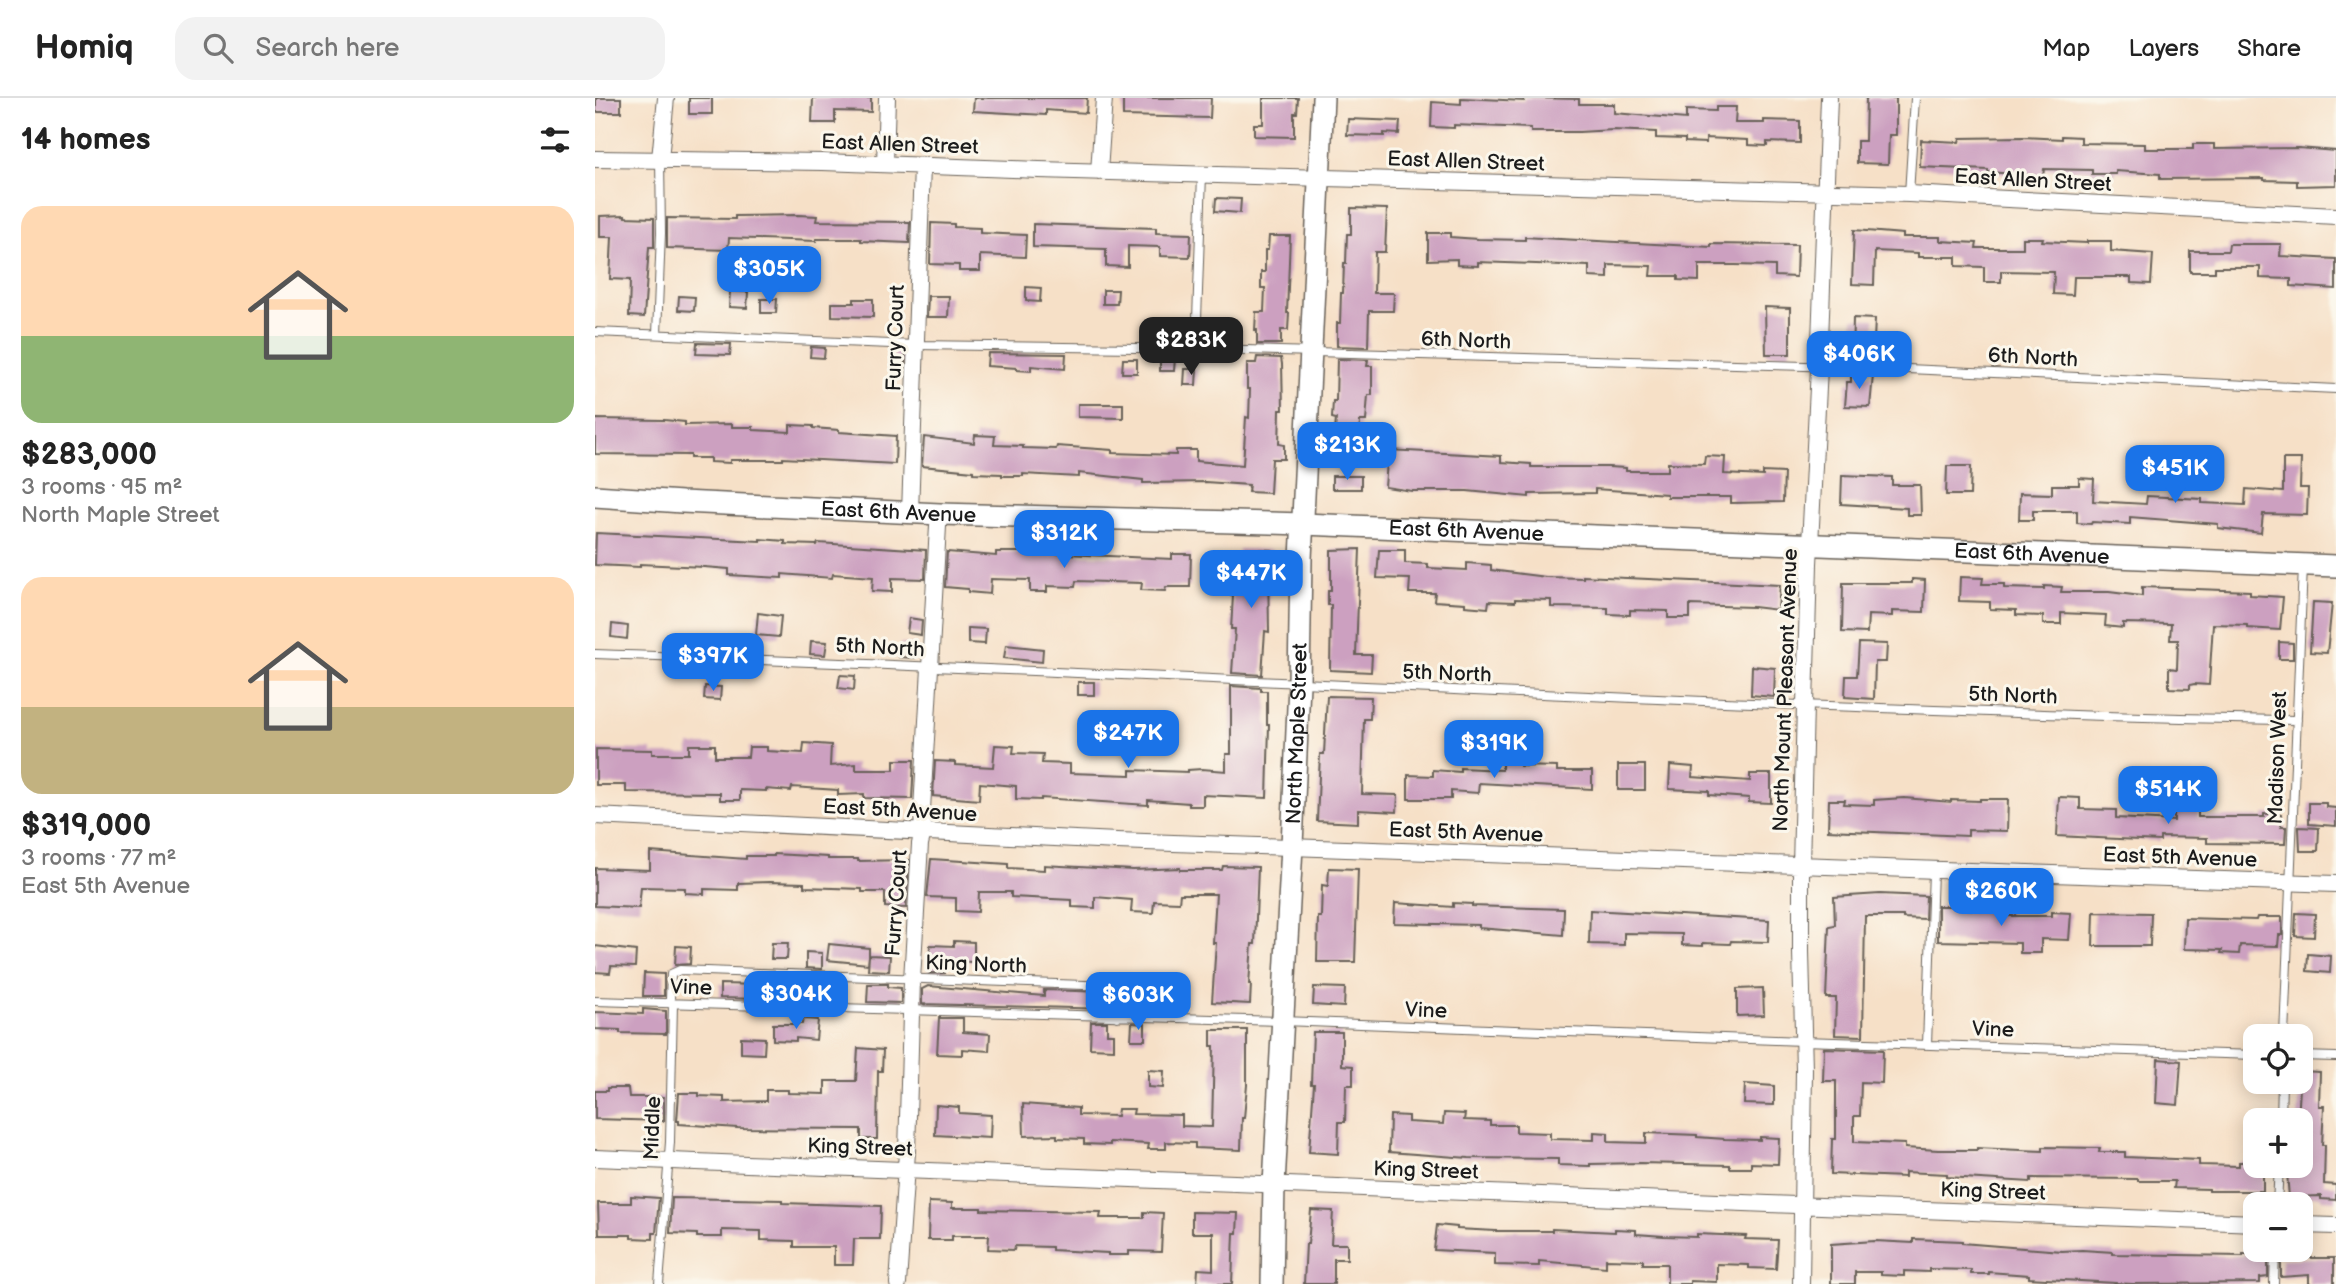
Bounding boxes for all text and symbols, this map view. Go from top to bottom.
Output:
search box [175,17,665,80]
text: Homiq [35,28,133,68]
icon: search [199,29,237,67]
text: Search here [255,33,400,64]
text: Map [2042,34,2090,63]
text: Layers [2128,34,2199,63]
text: Share [2237,34,2301,63]
icon: filters [536,121,574,159]
text: 14 homes [21,122,150,158]
street label: East Allen Street [821,129,980,160]
street label: East Allen Street [1387,146,1546,177]
street label: East Allen Street [1954,164,2113,197]
pin: $305K [720,246,818,306]
icon: home [235,252,361,378]
text: $305K [733,255,805,283]
street label: Furry Court [881,284,910,392]
pin: $283K [1142,317,1240,377]
text: $283K [1155,326,1227,354]
street label: 6th North [1420,326,1511,355]
pin: $406K [1810,331,1908,391]
text: $406K [1823,340,1895,368]
street label: 6th North [1987,343,2079,372]
pin: $213K [1298,422,1396,482]
text: $213K [1313,431,1381,459]
text: $283,000 [21,437,157,473]
pin: $451K [2126,446,2224,505]
text: $451K [2141,454,2209,482]
text: 3 rooms · 95 m² [21,473,182,501]
street label: East 6th Avenue [820,496,977,528]
text: North Maple Street [21,501,220,529]
pin: $312K [1015,510,1113,570]
street label: East 6th Avenue [1388,515,1544,547]
text: $312K [1030,519,1098,547]
street label: East 6th Avenue [1954,538,2110,570]
street label: North Mount Pleasant Avenue [1768,548,1803,832]
pin: $447K [1202,550,1300,610]
text: $447K [1216,559,1286,587]
icon: home [235,623,361,749]
street label: 5th North [835,633,925,662]
pin: $397K [664,634,762,693]
text: $397K [678,642,748,670]
street label: North Maple Street [1281,642,1313,825]
street label: 5th North [1402,659,1492,688]
street label: 5th North [1968,681,2058,710]
street label: Madison West [2263,690,2292,825]
pin: $247K [1079,710,1177,770]
text: $247K [1093,719,1163,747]
pin: $319K [1445,720,1543,780]
text: $319K [1460,729,1528,757]
pin: $514K [2119,766,2217,826]
text: $514K [2134,775,2202,803]
street label: East 5th Avenue [822,794,978,827]
text: $319,000 [21,808,151,844]
street label: East 5th Avenue [1388,817,1544,848]
street label: East 5th Avenue [2102,842,2258,873]
text: 3 rooms · 77 m² [21,844,177,872]
street label: Furry Court [880,848,913,957]
pin: $260K [1952,868,2050,928]
text: East 5th Avenue [21,872,190,900]
text: $260K [1965,877,2037,905]
street label: King North [925,950,1027,979]
pin: $304K [747,972,845,1031]
pin: $603K [1089,972,1187,1032]
street label: Vine [669,974,713,1001]
text: $304K [760,980,832,1008]
text: $603K [1102,981,1174,1009]
street label: Vine [1404,997,1448,1024]
street label: Vine [1971,1016,2015,1043]
map controls [2243,1024,2313,1262]
button: locate [2243,1024,2313,1094]
street label: Middle [639,1096,666,1160]
button: + [2243,1108,2313,1178]
street label: King Street [807,1133,914,1162]
street label: King Street [1373,1156,1480,1185]
street label: King Street [1940,1177,2047,1206]
button: − [2243,1192,2313,1262]

